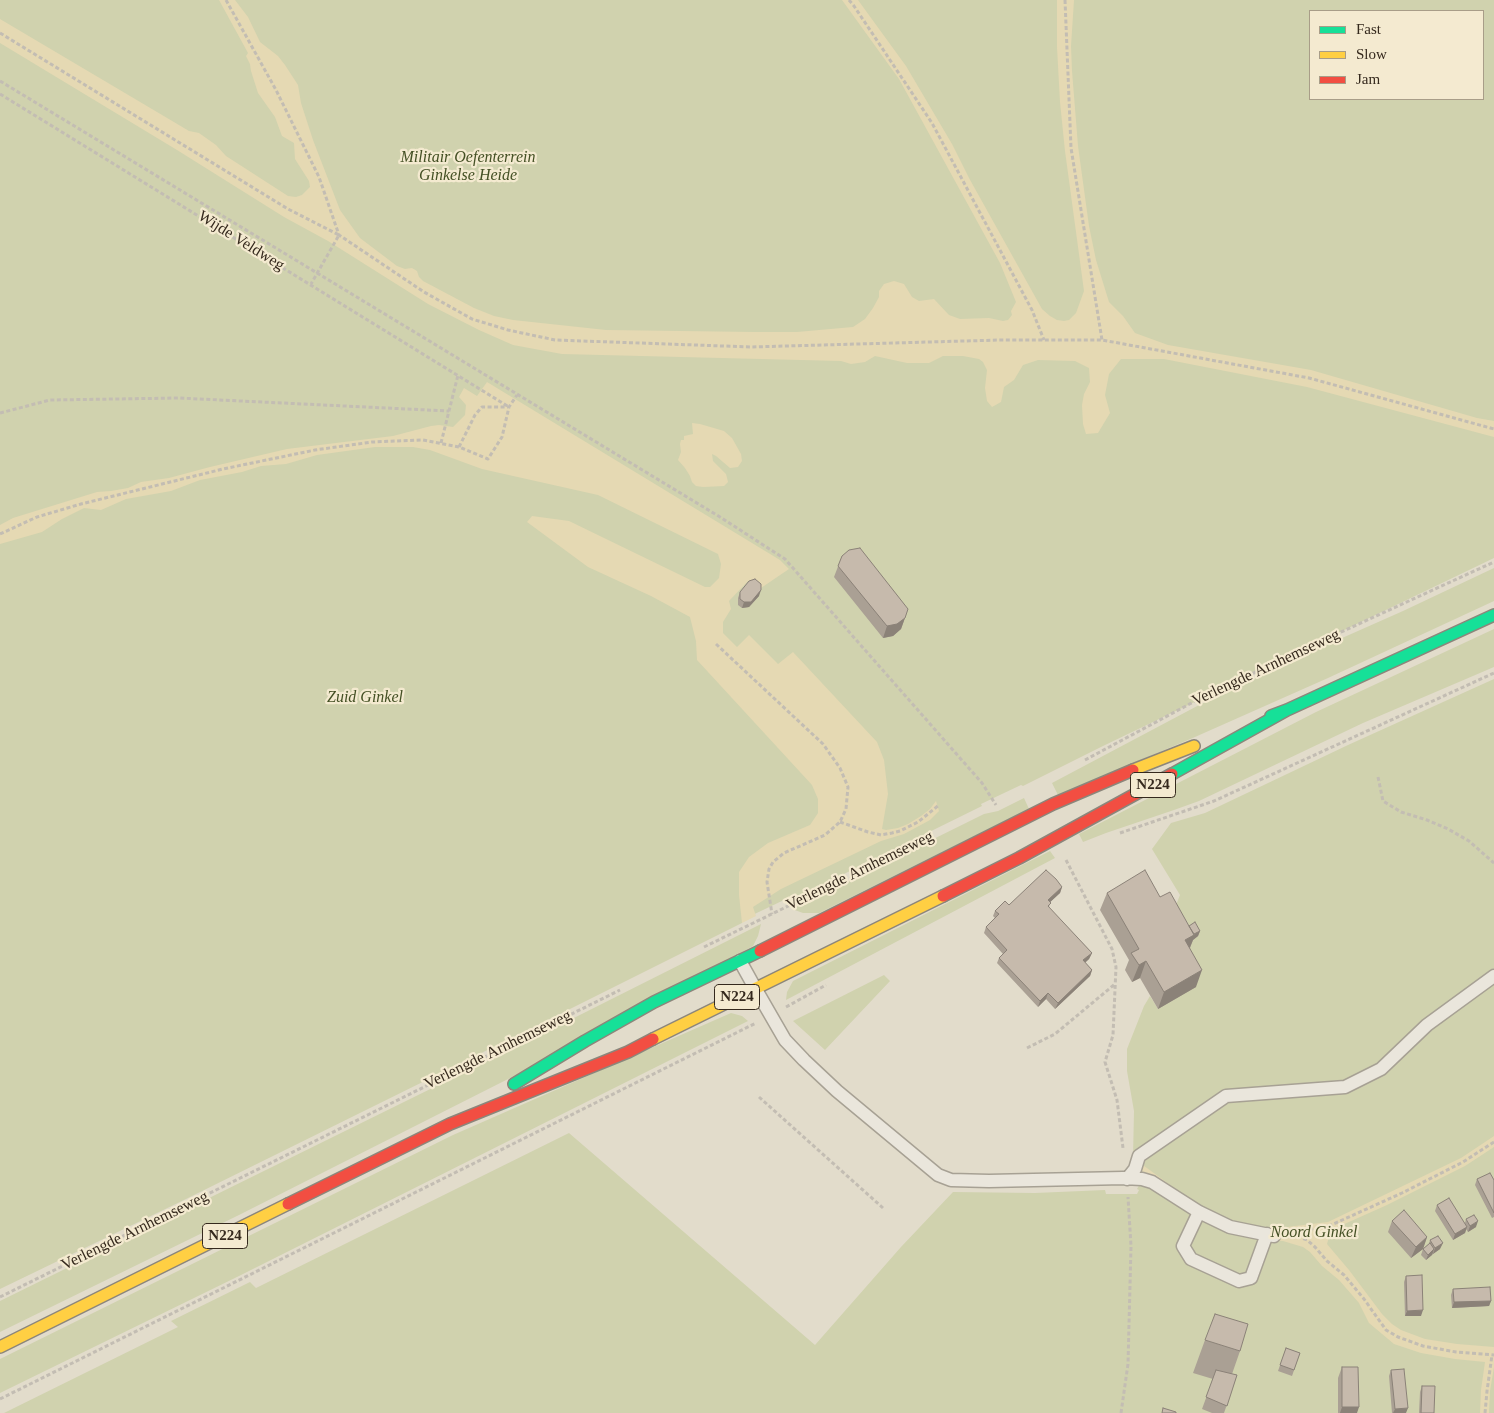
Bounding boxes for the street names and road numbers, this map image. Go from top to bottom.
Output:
street label: Wijde Veldweg [194,207,288,275]
street label: Verlengde Arnhemseweg [1189,625,1343,711]
road number: N224 [1130,772,1176,798]
street label: Verlengde Arnhemseweg [783,827,937,915]
road number: N224 [714,984,760,1010]
street label: Verlengde Arnhemseweg [421,1006,575,1094]
street label: Verlengde Arnhemseweg [58,1187,212,1275]
road number: N224 [202,1224,248,1248]

